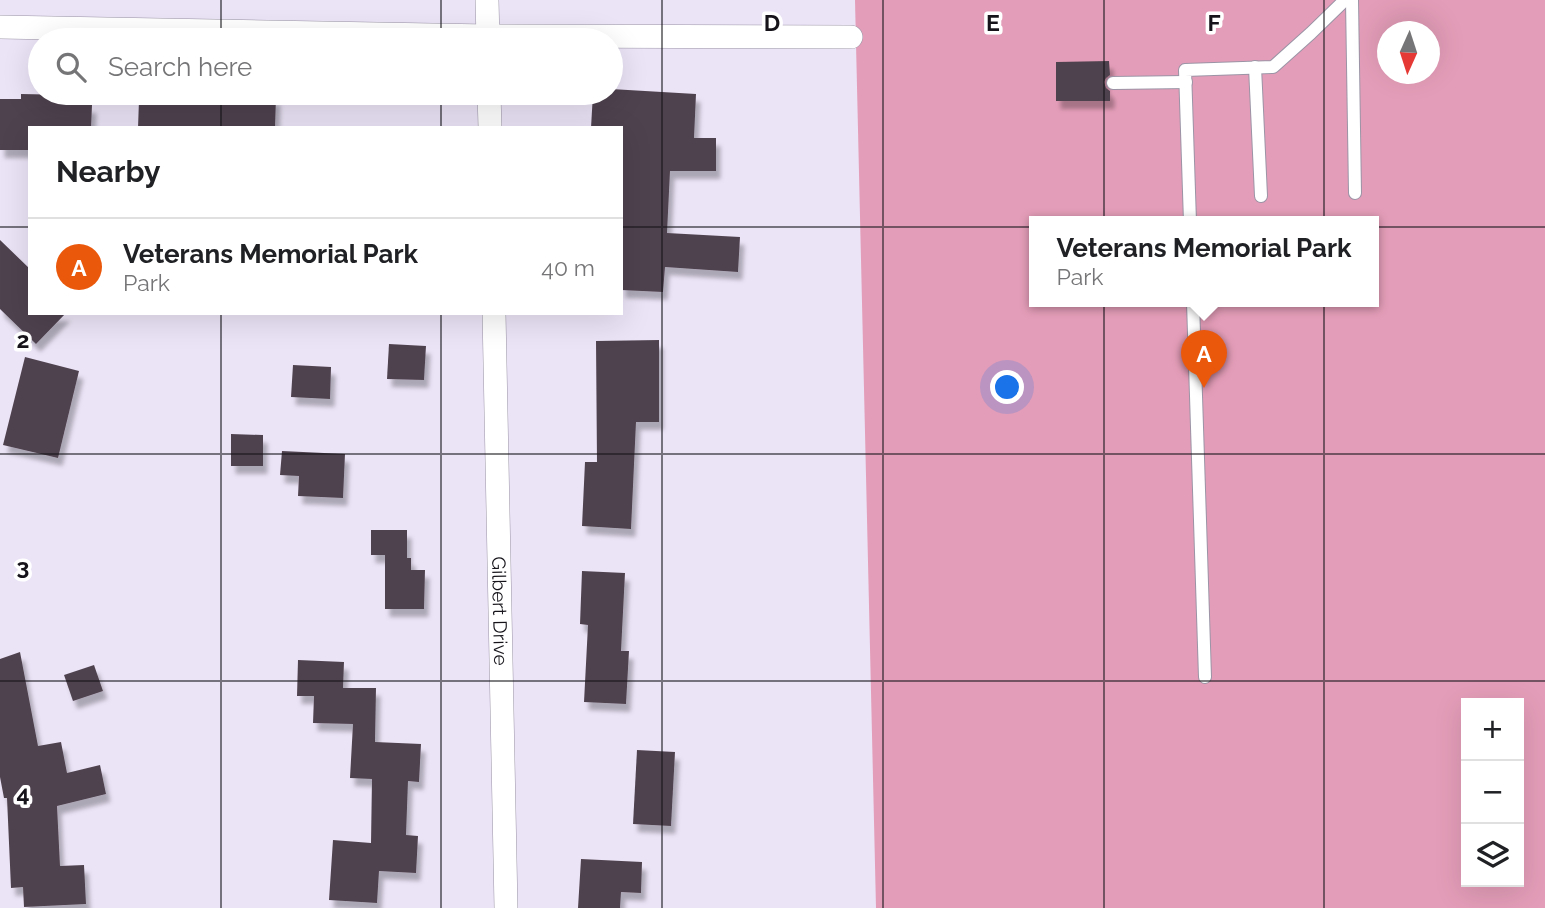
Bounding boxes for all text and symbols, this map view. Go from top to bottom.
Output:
text: D [764,9,780,36]
text: E [986,9,1000,36]
text: F [1207,9,1221,36]
north arrow [1377,21,1440,84]
search box [28,28,623,105]
icon: search [52,48,90,86]
text: Search here [108,52,252,82]
text: Nearby [56,154,160,189]
popup [1029,216,1379,307]
text: Veterans Memorial Park [1056,233,1352,263]
text: Veterans Memorial Park [123,239,418,269]
text: A [71,254,87,281]
text: 40 m [541,254,595,281]
text: Park [1056,263,1103,290]
text: Park [123,269,170,296]
text: 2 [17,326,29,353]
pin: A [1181,330,1227,388]
your location [990,370,1024,404]
text: 3 [17,553,29,580]
street label: Gilbert Drive [488,556,512,666]
map controls [1461,698,1524,887]
button: + [1461,698,1524,761]
button: − [1461,761,1524,824]
text: 4 [16,780,30,807]
button: layers [1461,824,1524,887]

